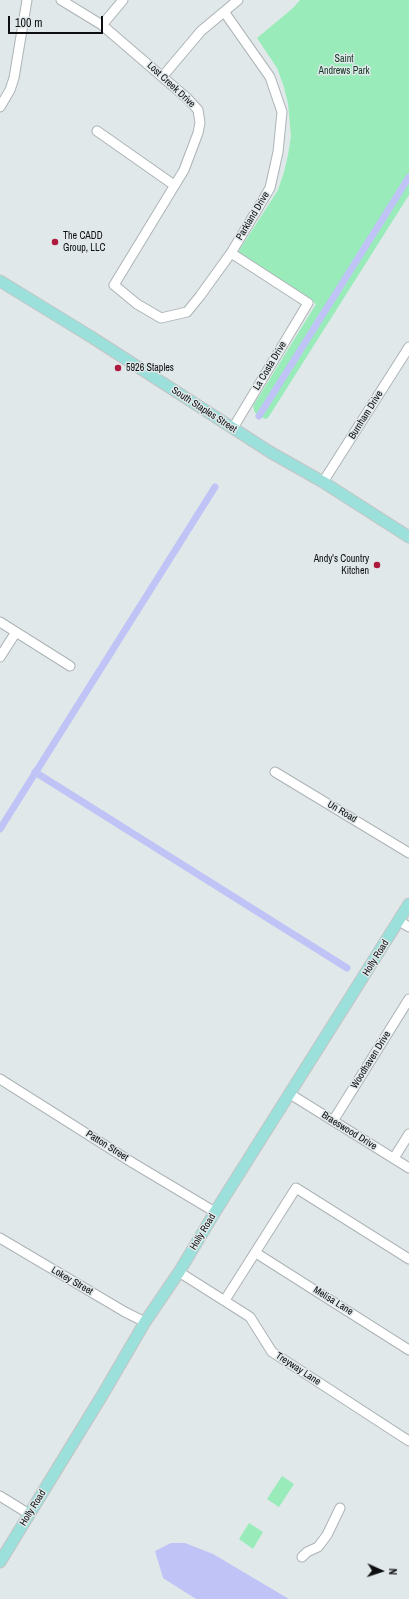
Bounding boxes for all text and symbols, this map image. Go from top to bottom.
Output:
scale bar [10,8,105,34]
text: 100 m [15,15,42,31]
park label: Saint Andrews Park [318,53,370,76]
street label: Lost Creek Drive [144,60,198,110]
street label: Parkland Drive [234,190,272,242]
place label: The CADD Group, LLC [63,230,105,254]
marker: The CADD Group, LLC [50,237,60,247]
street label: La Costa Drive [251,339,289,393]
place label: 5926 Staples [126,362,174,374]
marker: 5926 Staples [113,363,123,373]
street label: South Staples Street [169,384,239,436]
street label: Burnham Drive [346,388,386,442]
place label: Andy's Country Kitchen [314,553,369,576]
marker: Andy's Country Kitchen [372,560,382,570]
street label: Un Road [325,799,359,825]
street label: Holly Road [360,938,392,978]
street label: Woodhaven Drive [349,1029,393,1091]
street label: Braeswood Drive [319,1109,379,1153]
street label: Patton Street [84,1128,130,1164]
street label: Holly Road [188,1212,218,1252]
street label: Lokey Street [49,1264,95,1298]
street label: Melisa Lane [311,1284,355,1318]
street label: Treyway Lane [273,1350,323,1388]
street label: Holly Road [17,1488,49,1528]
north arrow [361,1551,401,1591]
text: N [386,1568,400,1575]

